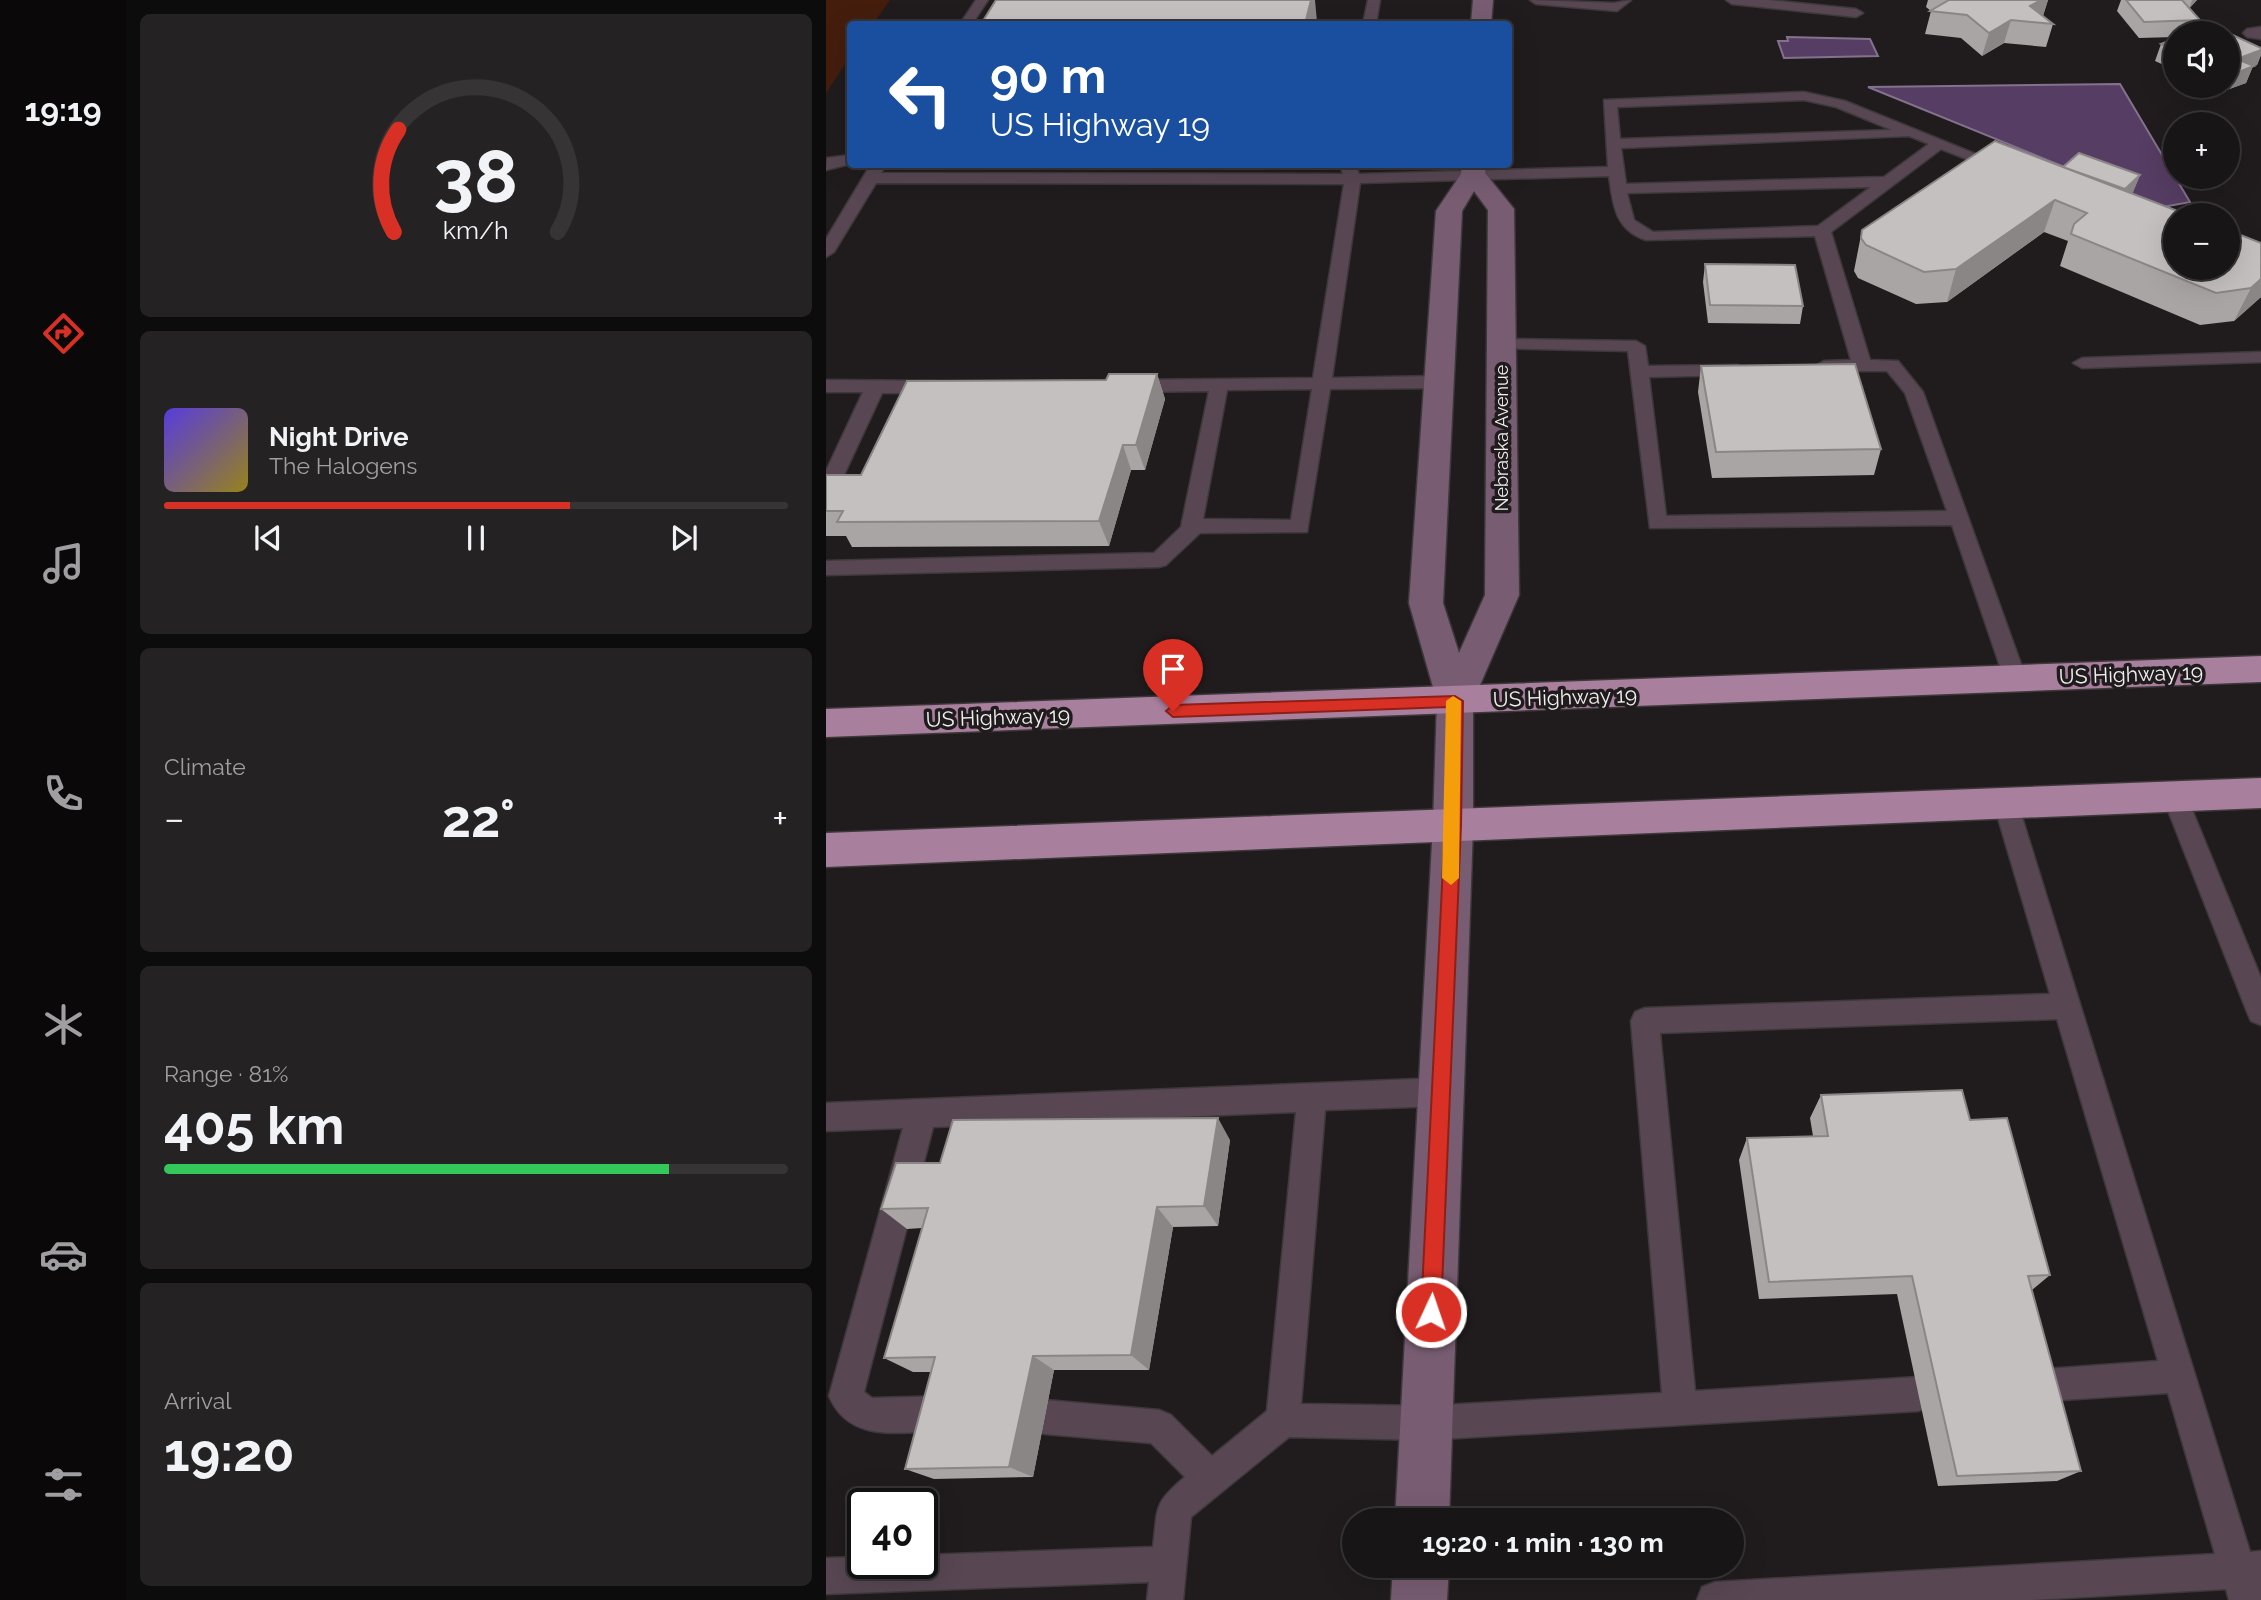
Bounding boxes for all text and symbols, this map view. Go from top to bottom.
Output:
map controls [2163,21,2240,280]
button: sound [2163,21,2240,98]
text: 90 m [990,47,1106,104]
icon: left [875,49,966,140]
text: 19:19 [24,91,102,128]
text: US Highway 19 [990,106,1210,143]
button: + [2163,112,2240,189]
text: 38 [434,134,518,219]
button: − [2163,203,2240,280]
text: km/h [443,214,509,244]
icon: directions [39,309,88,358]
street label: Nebraska Avenue [1491,364,1512,511]
text: Night Drive [269,422,408,452]
text: The Halogens [269,452,417,479]
icon: previous [249,519,287,557]
icon: pause [457,519,495,557]
icon: next [665,519,703,557]
icon: music [39,539,88,588]
pin [1143,639,1203,711]
icon: arrive [1154,650,1192,688]
street label: US Highway 19 [2058,659,2204,689]
street label: US Highway 19 [1492,682,1638,712]
street label: US Highway 19 [925,702,1071,732]
text: Climate [164,753,246,780]
icon: phone [39,769,88,818]
text: 22° [442,788,515,849]
text: − [164,796,184,841]
text: + [772,796,788,841]
icon: climate [39,1000,88,1049]
text: Range · 81% [164,1060,288,1087]
text: 405 km [164,1095,344,1156]
icon: car [39,1230,88,1279]
position arrow [1394,1275,1468,1349]
text: Arrival [164,1387,231,1414]
text: 19:20 [164,1422,294,1483]
icon: filters [39,1460,88,1509]
speed limit sign: 40 [847,1488,938,1579]
text: 19:20 · 1 min · 130 m [1422,1528,1664,1558]

